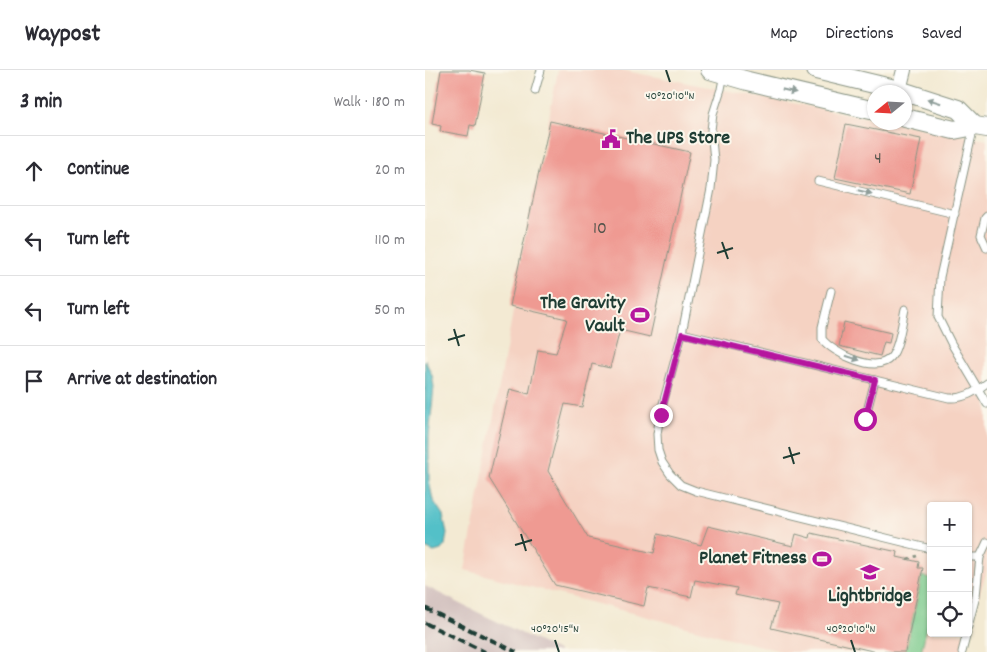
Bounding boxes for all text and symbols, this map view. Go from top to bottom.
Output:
text: Waypost [25,18,100,52]
text: Map [770,22,797,47]
text: Directions [825,22,894,47]
text: Saved [922,22,962,47]
north arrow [867,85,912,130]
one-way arrow [781,87,796,95]
text: 3 min [20,88,62,118]
text: 40°20'10"N [646,88,695,105]
text: Walk · 180 m [334,91,405,114]
one-way arrow [926,97,941,105]
place label: The UPS Store [626,125,730,153]
public building icon: The UPS Store [600,128,622,150]
house number: 4 [874,147,882,172]
icon: ahead [20,157,48,185]
text: Continue [67,157,129,184]
text: 20 m [375,159,405,182]
one-way arrow [858,188,873,196]
house number: 10 [593,217,607,242]
icon: left [20,227,48,255]
text: Turn left [67,227,130,254]
text: 110 m [375,229,405,252]
place label: The Gravity Vault [540,290,626,341]
icon: left [20,297,48,325]
text: Turn left [67,297,130,324]
text: 50 m [374,299,405,322]
sports icon: The Gravity Vault [629,304,651,326]
one-way arrow [845,355,860,362]
icon: arrive [20,367,48,395]
text: Arrive at destination [67,367,217,394]
route end [650,404,673,427]
route start [854,408,877,431]
map controls [927,502,972,637]
button: + [927,502,972,547]
place label: Planet Fitness [699,545,807,573]
button: − [927,547,972,592]
sports icon: Planet Fitness [811,548,833,570]
school or university icon: Lightbridge [859,561,881,583]
place label: Lightbridge [828,583,912,611]
button: locate [927,592,972,637]
text: 40°20'15"N [531,621,579,638]
text: 40°20'10"N [827,621,876,638]

